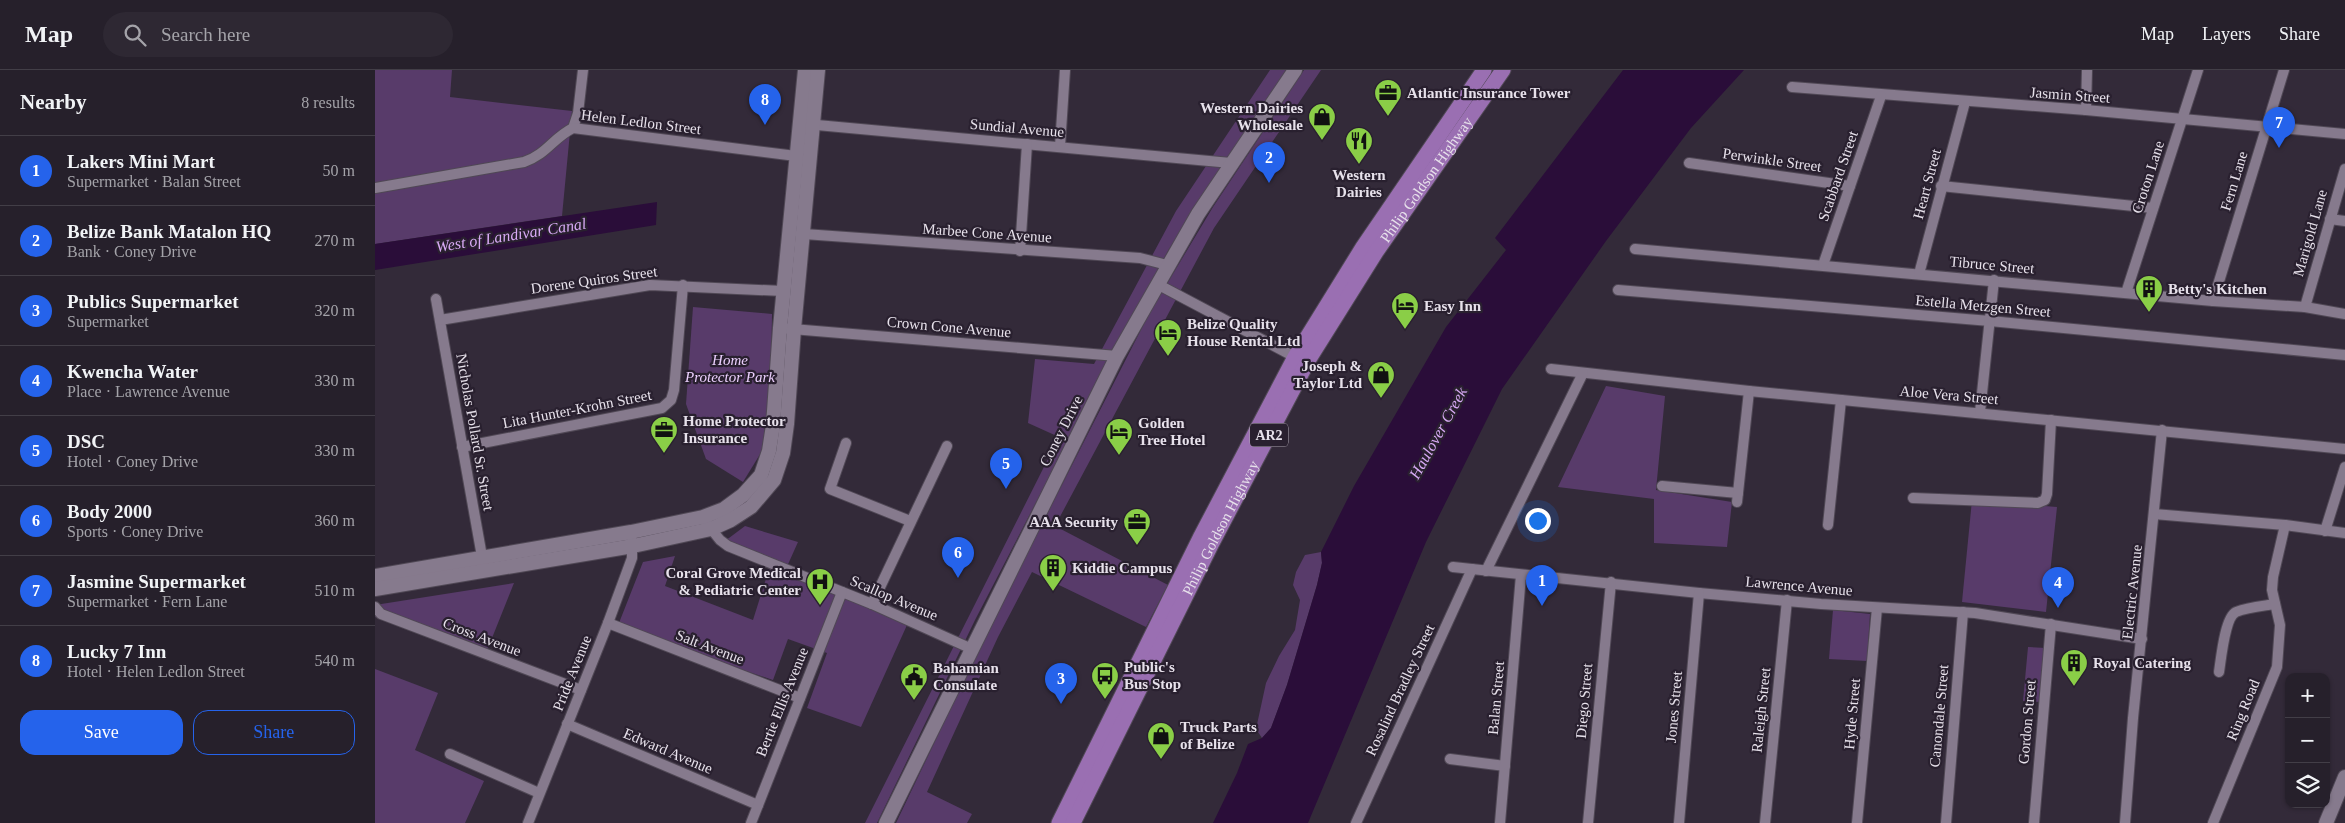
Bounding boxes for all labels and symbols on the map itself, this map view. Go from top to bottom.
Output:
office icon: Atlantic Insurance Tower [1373,78,1403,117]
pin: 8 [749,84,781,125]
street label: Jasmin Street [2029,84,2111,106]
place label: Atlantic Insurance Tower [1407,85,1571,101]
place label: Western Dairies Wholesale [1200,100,1303,133]
shop icon: Western Dairies Wholesale [1307,102,1337,141]
street label: Helen Ledlon Street [580,107,703,137]
pin: 7 [2263,107,2295,148]
street label: Philip Goldson Highway [1377,114,1476,245]
street label: Sundial Avenue [969,116,1065,140]
restaurant icon: Western Dairies [1344,126,1374,165]
street label: Scabbard Street [1815,128,1861,223]
street label: Croton Lane [2129,138,2167,215]
pin: 2 [1253,142,1285,183]
street label: Perwinkle Street [1722,145,1823,175]
street label: Heart Street [1910,146,1944,221]
street label: Fern Lane [2217,149,2251,213]
place label: Western Dairies [1332,167,1386,200]
street label: Marigold Lane [2290,187,2330,278]
water label: West of Landivar Canal [435,215,588,256]
street label: Marbee Cone Avenue [922,220,1053,246]
street label: Tibruce Street [1949,253,2036,277]
street label: Dorene Quiros Street [530,263,659,297]
building icon: Betty's Kitchen [2134,274,2164,313]
place label: Betty's Kitchen [2168,281,2267,297]
hotel icon: Easy Inn [1390,291,1420,330]
street label: Estella Metzgen Street [1915,292,2052,320]
place label: Easy Inn [1424,298,1482,314]
street label: Crown Cone Avenue [886,314,1012,340]
place label: Belize Quality House Rental Ltd [1187,316,1301,349]
hotel icon: Belize Quality House Rental Ltd [1153,318,1183,357]
street label: Nicholas Pollard Sr. Street [453,352,497,513]
park label: Home Protector Park [684,352,775,385]
place label: Joseph & Taylor Ltd [1293,358,1363,391]
shop icon: Joseph & Taylor Ltd [1366,360,1396,399]
water label: Haulover Creek [1405,383,1471,483]
street label: Aloe Vera Street [1899,383,2000,407]
street label: Lita Hunter-Krohn Street [501,387,654,431]
street label: Coney Drive [1036,393,1086,469]
place label: Home Protector Insurance [683,413,786,446]
office icon: Home Protector Insurance [649,415,679,454]
place label: Golden Tree Hotel [1138,415,1205,448]
hotel icon: Golden Tree Hotel [1104,417,1134,456]
road number: AR2 [1250,424,1288,446]
pin: 5 [990,448,1022,489]
street label: Philip Goldson Highway [1179,457,1262,598]
office icon: AAA Security [1122,507,1152,546]
your location [1525,508,1551,534]
place label: AAA Security [1029,514,1118,530]
pin: 6 [942,537,974,578]
street label: Electric Avenue [2119,544,2145,640]
building icon: Kiddie Campus [1038,553,1068,592]
place label: Kiddie Campus [1072,560,1173,576]
place label: Coral Grove Medical & Pediatric Center [665,565,801,598]
pin: 1 [1526,565,1558,606]
hospital icon: Coral Grove Medical & Pediatric Center [805,567,835,606]
pin: 4 [2042,567,2074,608]
street label: Scallop Avenue [848,572,940,624]
street label: Lawrence Avenue [1745,573,1854,599]
street label: Cross Avenue [441,615,524,659]
street label: Rosalind Bradley Street [1362,621,1438,758]
street label: Salt Avenue [674,627,747,667]
street label: Pride Avenue [550,633,595,713]
street label: Bertie Ellis Avenue [753,645,811,759]
building icon: Royal Catering [2059,648,2089,687]
place label: Royal Catering [2093,655,2191,671]
place label: Public's Bus Stop [1124,659,1181,692]
place label: Bahamian Consulate [933,660,1000,693]
street label: Balan Street [1485,660,1507,735]
bus stop icon: Public's Bus Stop [1090,661,1120,700]
public building icon: Bahamian Consulate [899,662,929,701]
street label: Diego Street [1573,662,1595,739]
pin: 3 [1045,663,1077,704]
street label: Canondale Street [1927,663,1952,768]
street label: Raleigh Street [1749,666,1774,753]
street label: Jones Street [1663,670,1685,744]
street label: Hyde Street [1841,677,1863,750]
street label: Ring Road [2223,677,2263,743]
street label: Gordon Street [2015,678,2039,765]
place label: Truck Parts of Belize [1180,719,1257,752]
shop icon: Truck Parts of Belize [1146,721,1176,760]
street label: Edward Avenue [621,725,715,777]

